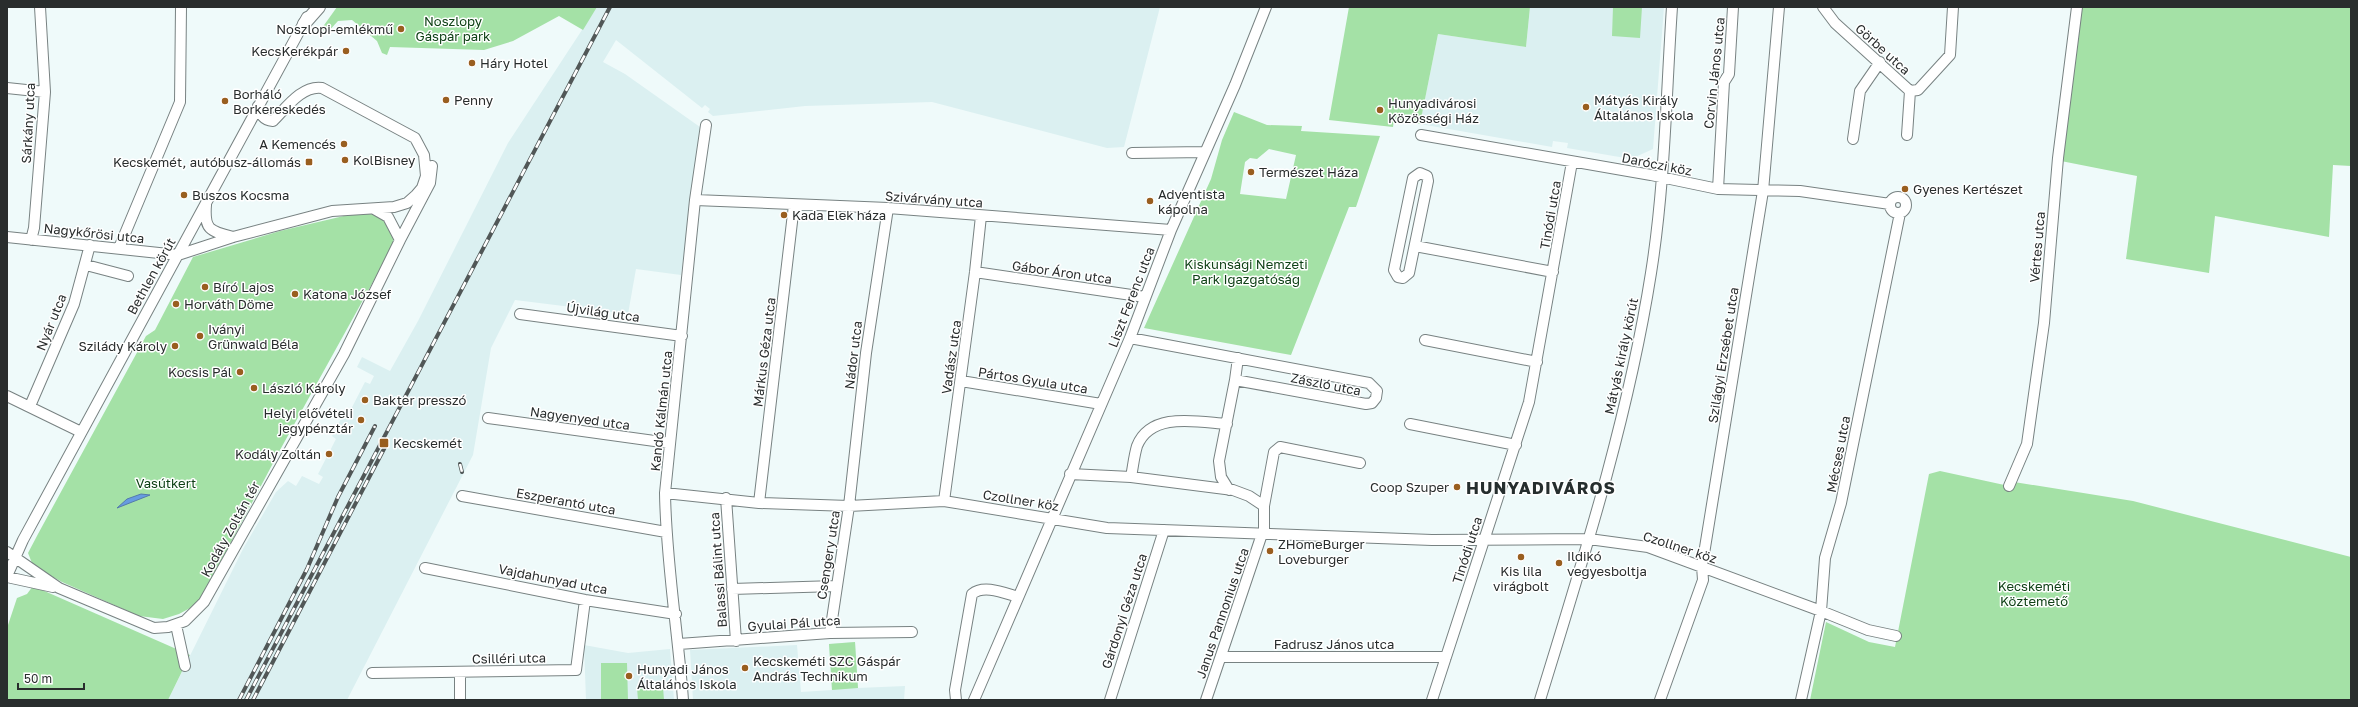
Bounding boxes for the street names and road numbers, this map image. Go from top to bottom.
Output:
street label: Corvin János utca [1700,16,1728,130]
street label: Görbe utca [1852,20,1914,78]
street label: Sárkány utca [18,82,38,164]
street label: Daróczi köz [1621,149,1694,179]
street label: Tinódi utca [1536,179,1564,251]
street label: Szivárvány utca [885,188,983,210]
street label: Vértes utca [2026,211,2048,283]
street label: Nagykőrösi utca [43,220,145,246]
street label: Bethlen körút [123,235,179,317]
street label: Liszt Ferenc utca [1104,244,1158,350]
street label: Gábor Áron utca [1011,257,1113,287]
street label: Szilágyi Erzsébet utca [1704,286,1742,424]
street label: Nyár utca [32,291,70,353]
street label: Márkus Géza utca [749,296,779,408]
street label: Mátyás király körút [1601,296,1641,416]
street label: Újvilág utca [565,299,641,325]
street label: Vadász utca [938,319,964,395]
street label: Nádor utca [841,320,865,390]
street label: Kandó Kálmán utca [647,350,675,472]
street label: Pártos Gyula utca [977,363,1089,397]
street label: Zászló utca [1290,369,1362,399]
street label: Nagyenyed utca [529,403,631,433]
street label: Mécses utca [1823,414,1853,494]
street label: Kodály Zoltán tér [197,478,263,580]
street label: Eszperantó utca [515,484,617,518]
street label: Czollner köz [982,486,1061,514]
street label: Csengery utca [813,509,843,601]
street label: Balassi Bálint utca [706,512,730,628]
street label: Tinódi utca [1449,514,1485,586]
street label: Czollner köz [1641,528,1719,567]
street label: Janus Pannonius utca [1192,546,1252,680]
street label: Gárdonyi Géza utca [1098,551,1150,671]
street label: Vajdahunyad utca [497,561,609,597]
street label: Gyulai Pál utca [747,612,841,634]
street label: Fadrusz János utca [1274,636,1394,652]
street label: Csilléri utca [472,649,546,667]

